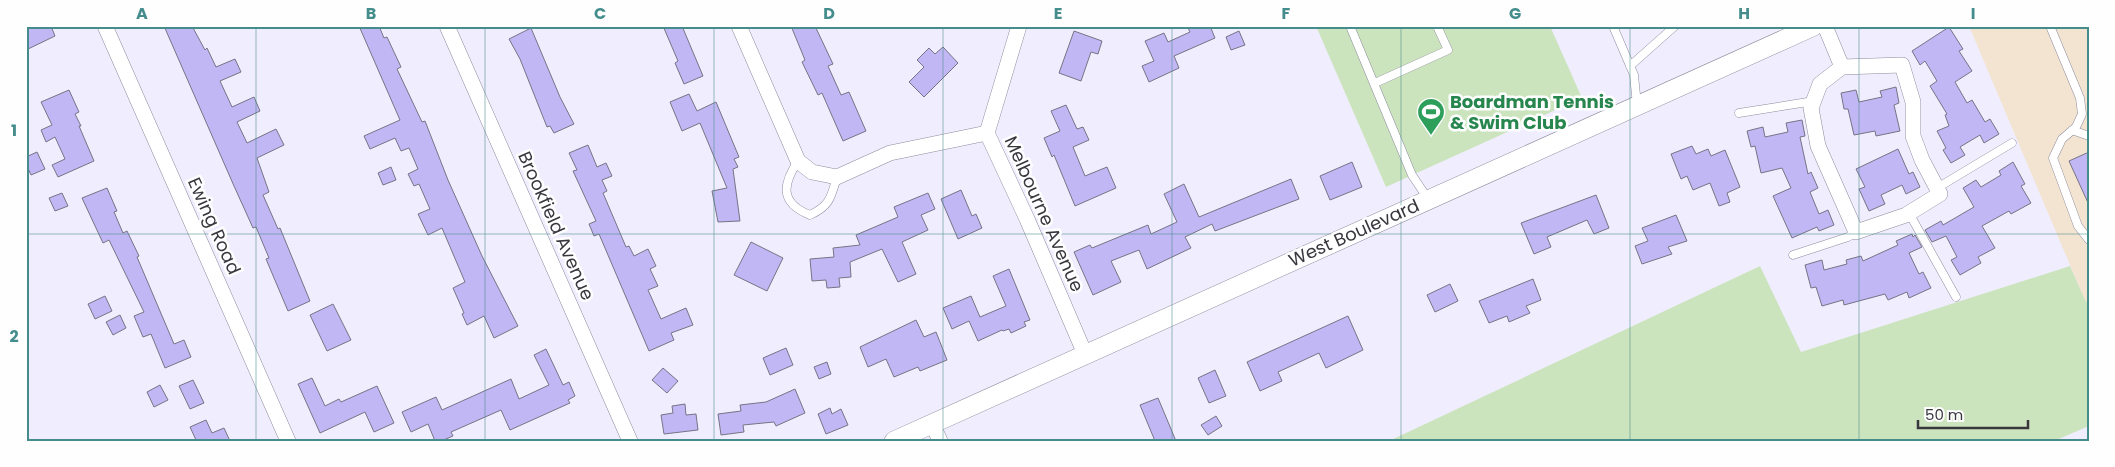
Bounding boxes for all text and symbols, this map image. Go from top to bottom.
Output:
text: A [136,2,148,25]
text: B [366,2,376,25]
text: C [594,2,606,25]
text: D [823,2,835,25]
text: E [1054,2,1062,25]
text: F [1282,2,1291,25]
text: G [1509,2,1521,25]
text: H [1738,2,1750,25]
text: I [1971,2,1975,25]
place label: Boardman Tennis & Swim Club [1450,89,1614,135]
sports icon: Boardman Tennis & Swim Club [1416,97,1446,136]
text: 1 [11,119,17,142]
street label: Melbourne Avenue [999,132,1090,296]
street label: Brookfield Avenue [512,147,601,304]
street label: Ewing Road [182,173,247,278]
street label: West Boulevard [1285,193,1423,272]
text: 2 [9,325,19,348]
scale bar [1918,397,2028,429]
text: 50 m [1925,404,1963,425]

